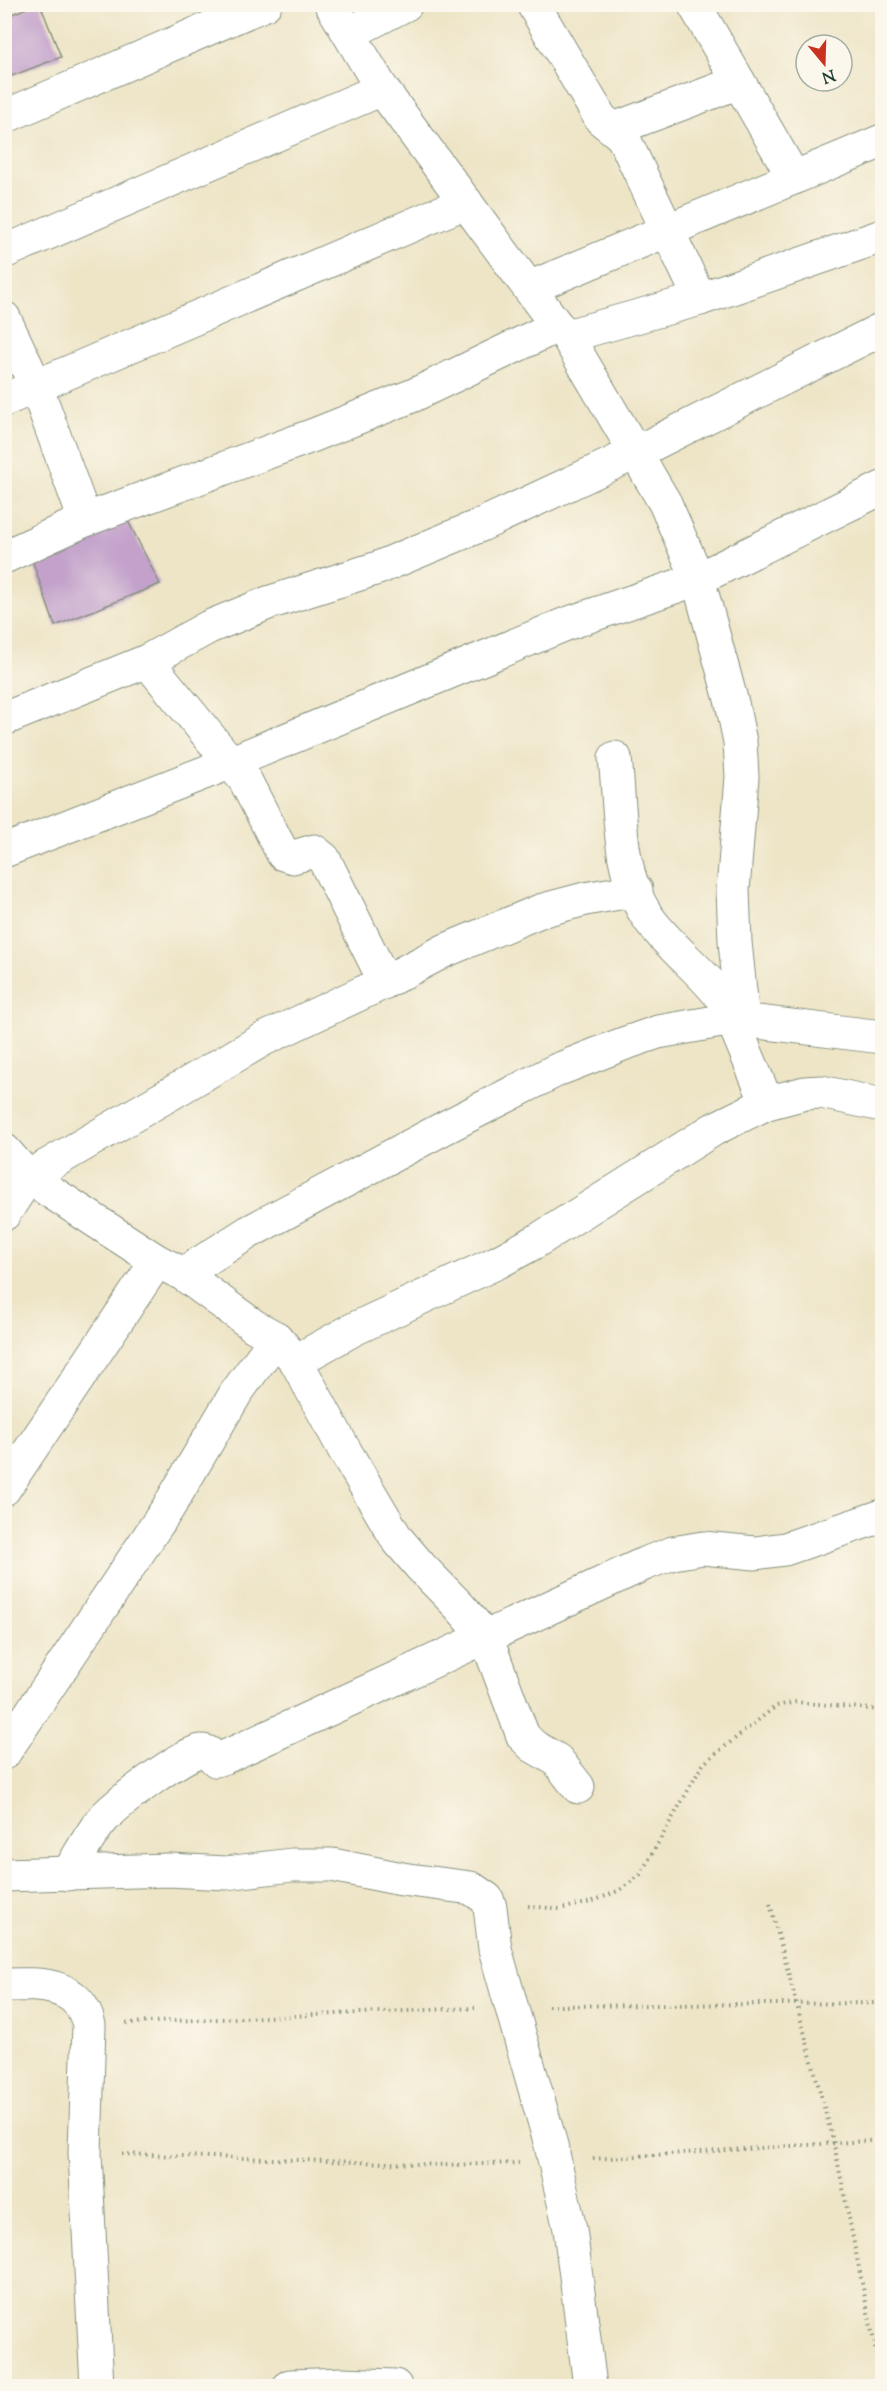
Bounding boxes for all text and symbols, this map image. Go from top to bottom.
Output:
north arrow [794,33,854,93]
text: N [818,62,838,88]

